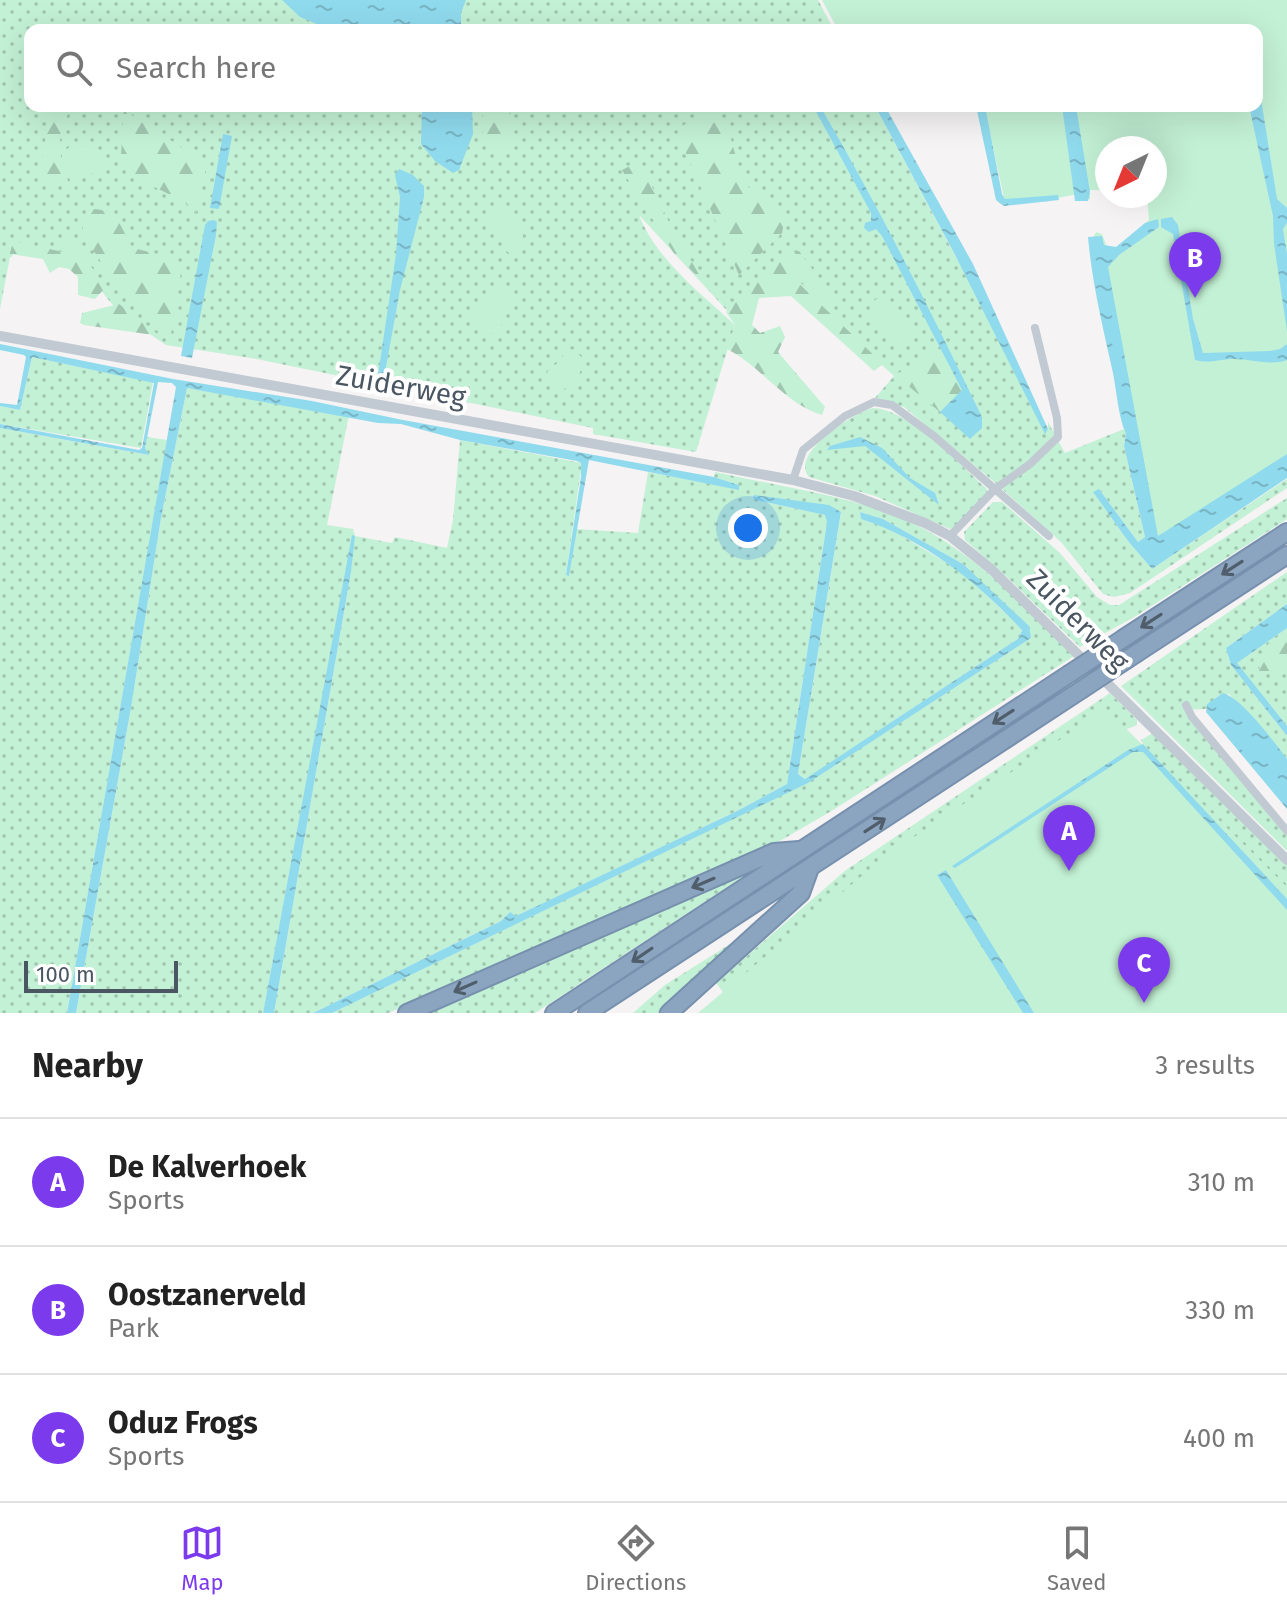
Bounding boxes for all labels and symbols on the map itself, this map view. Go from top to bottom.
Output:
north arrow [1095,136,1167,208]
pin: B [1169,232,1221,298]
street label: Zuiderweg [334,358,469,414]
your location [728,508,768,548]
one-way arrow [1222,559,1244,576]
street label: Zuiderweg [1020,562,1136,678]
one-way arrow [1140,612,1162,629]
one-way arrow [993,709,1015,725]
pin: A [1043,805,1095,871]
one-way arrow [863,817,886,833]
one-way arrow [691,876,716,891]
pin: C [1118,937,1170,1003]
one-way arrow [631,947,654,963]
scale bar [24,957,178,993]
one-way arrow [453,981,478,996]

